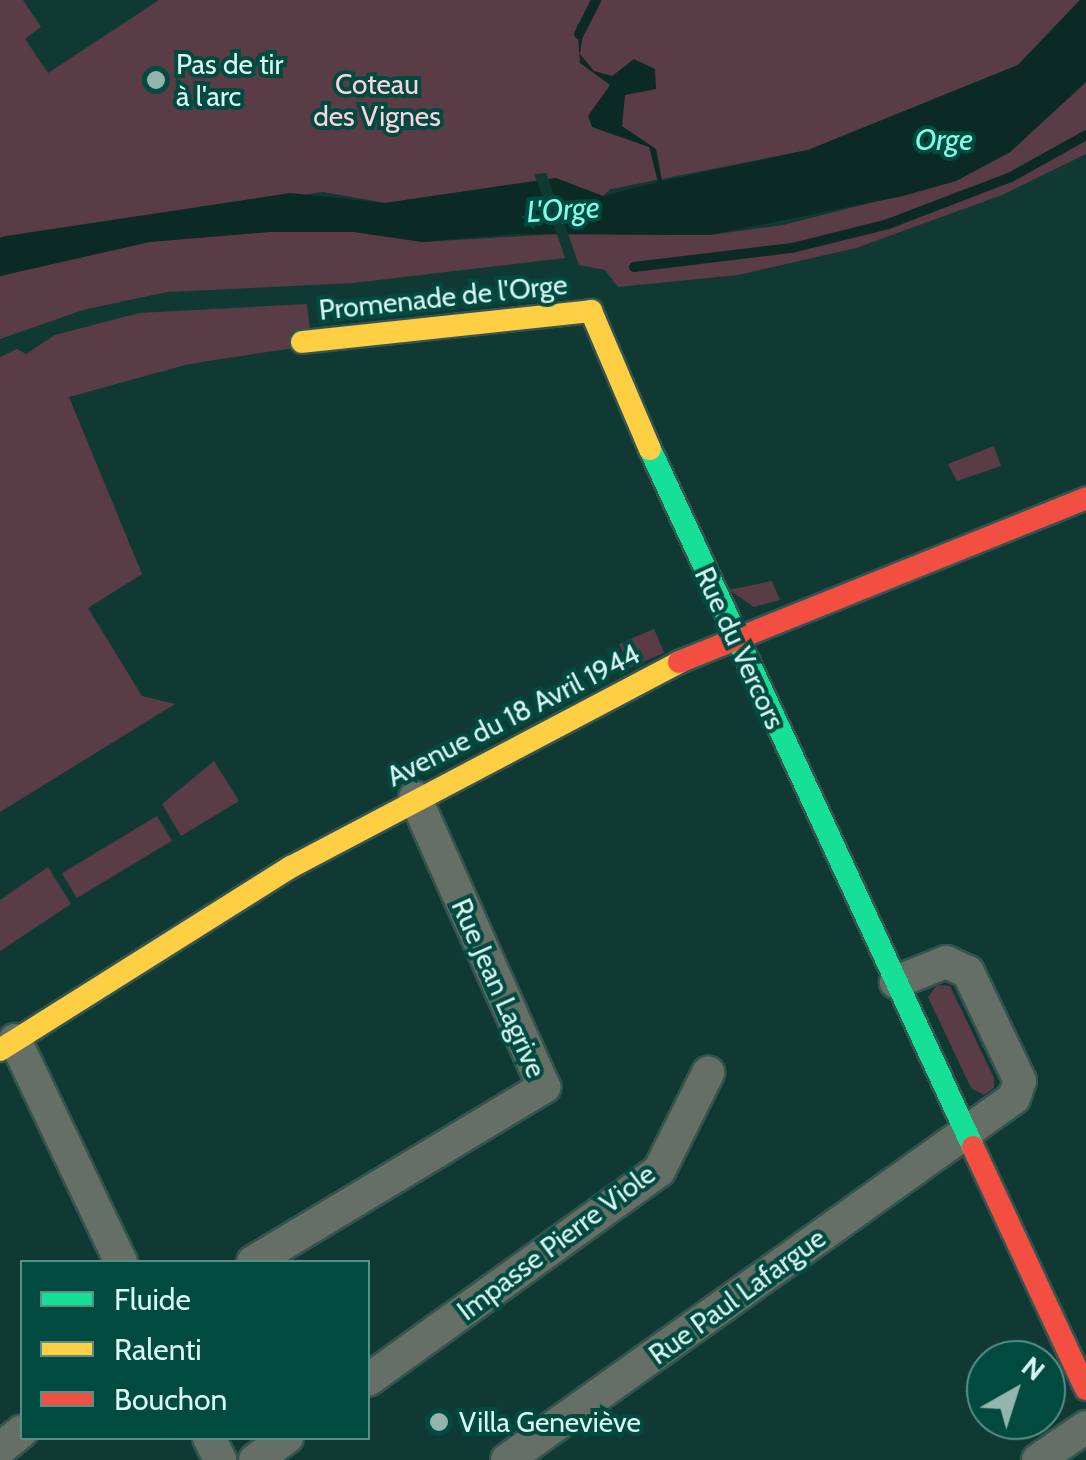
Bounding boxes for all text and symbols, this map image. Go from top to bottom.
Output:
place label: Pas de tir à l'arc [176,47,283,113]
park label: Coteau des Vignes [313,67,441,133]
marker: Pas de tir à l'arc [145,69,167,91]
water label: Orge [915,122,973,158]
water label: L'Orge [525,189,601,231]
street label: Promenade de l'Orge [317,267,569,327]
street label: Rue du Vercors [688,562,792,734]
street label: Avenue du 18 Avril 1944 [381,637,645,793]
street label: Rue Jean Lagrive [445,893,553,1083]
street label: Impasse Pierre Viole [451,1157,661,1327]
street label: Rue Paul Lafargue [642,1221,832,1371]
legend [20,1260,370,1440]
text: Fluide [114,1281,191,1318]
text: Ralenti [114,1331,202,1368]
north arrow [966,1340,1066,1440]
text: N [1015,1349,1052,1388]
text: Bouchon [114,1381,227,1418]
place label: Villa Geneviève [459,1405,641,1439]
marker: Villa Geneviève [428,1411,450,1433]

